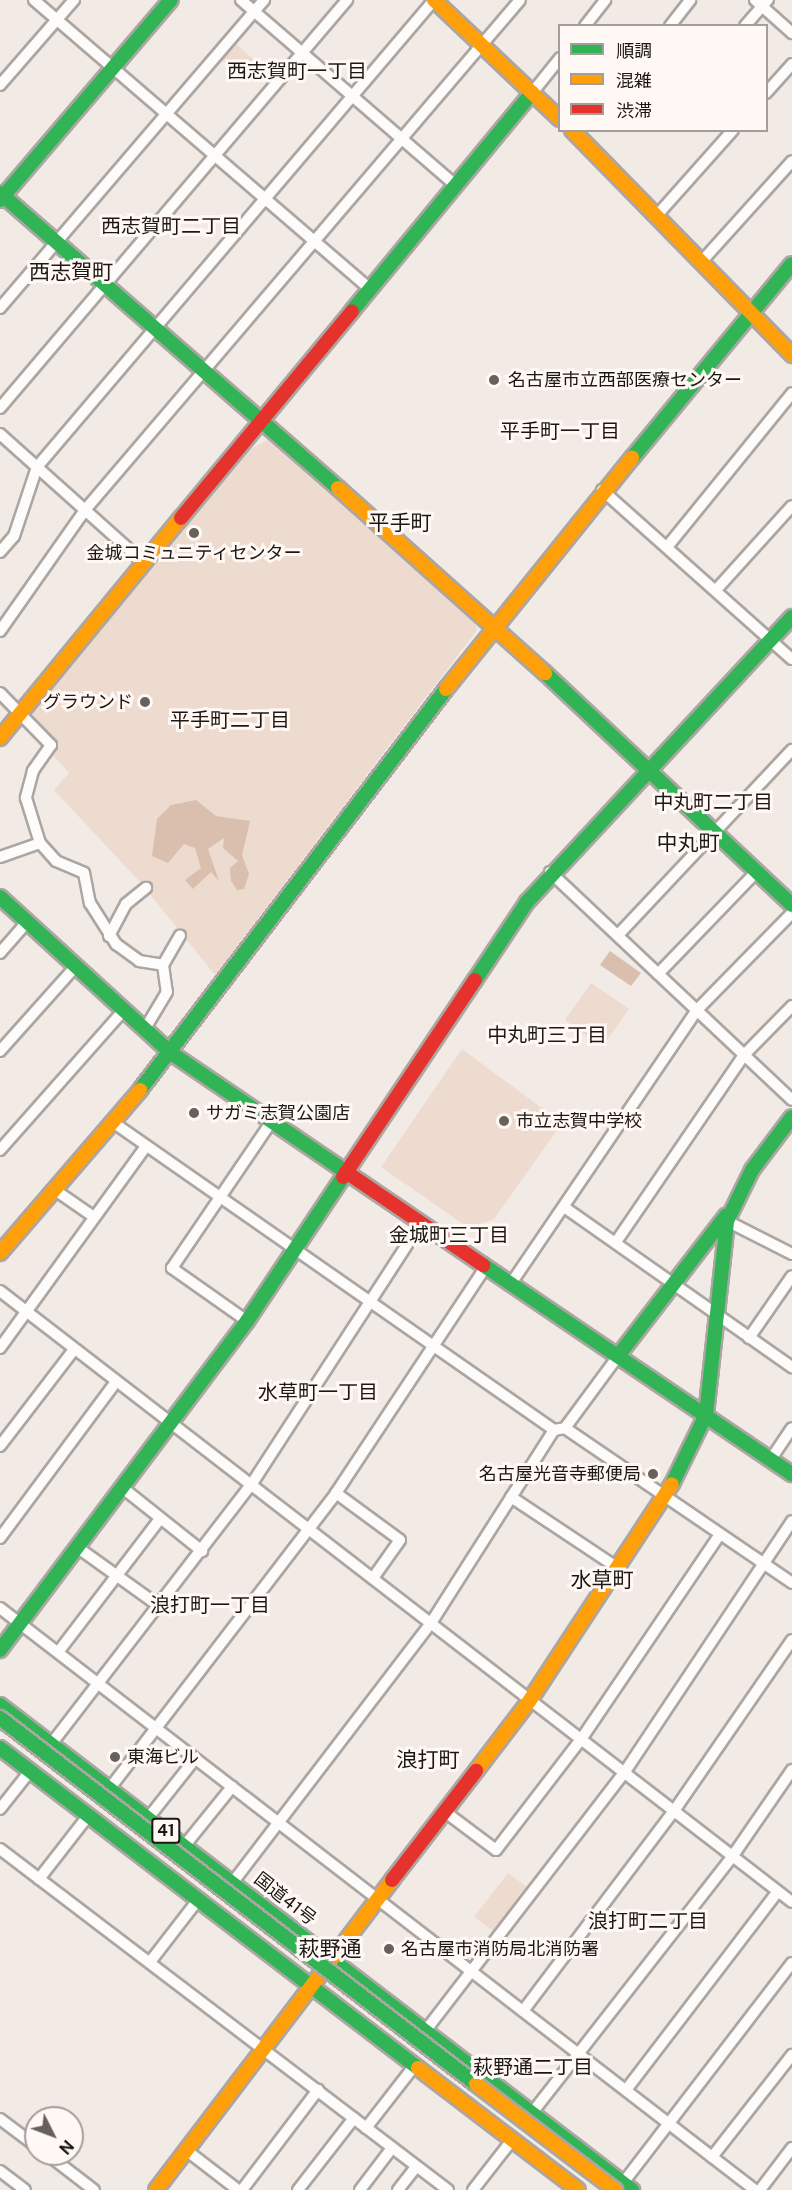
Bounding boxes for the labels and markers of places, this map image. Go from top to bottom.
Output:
place label: 名古屋市立西部医療センター [508,369,742,391]
marker: 名古屋市立西部医療センター [485,371,503,389]
marker: 金城コミュニティセンター [187,526,201,540]
place label: 金城コミュニティセンター [86,542,302,564]
place label: グラウンド [43,691,133,713]
marker: グラウンド [138,695,152,709]
place label: サガミ志賀公園店 [206,1102,350,1124]
marker: サガミ志賀公園店 [187,1106,201,1120]
place label: 市立志賀中学校 [516,1110,642,1132]
marker: 市立志賀中学校 [497,1114,511,1128]
place label: 名古屋光音寺郵便局 [479,1463,641,1485]
marker: 名古屋光音寺郵便局 [646,1467,660,1481]
place label: 東海ビル [127,1746,199,1768]
marker: 東海ビル [108,1750,122,1764]
place label: 名古屋市消防局北消防署 [401,1938,599,1960]
marker: 名古屋市消防局北消防署 [382,1942,396,1956]

